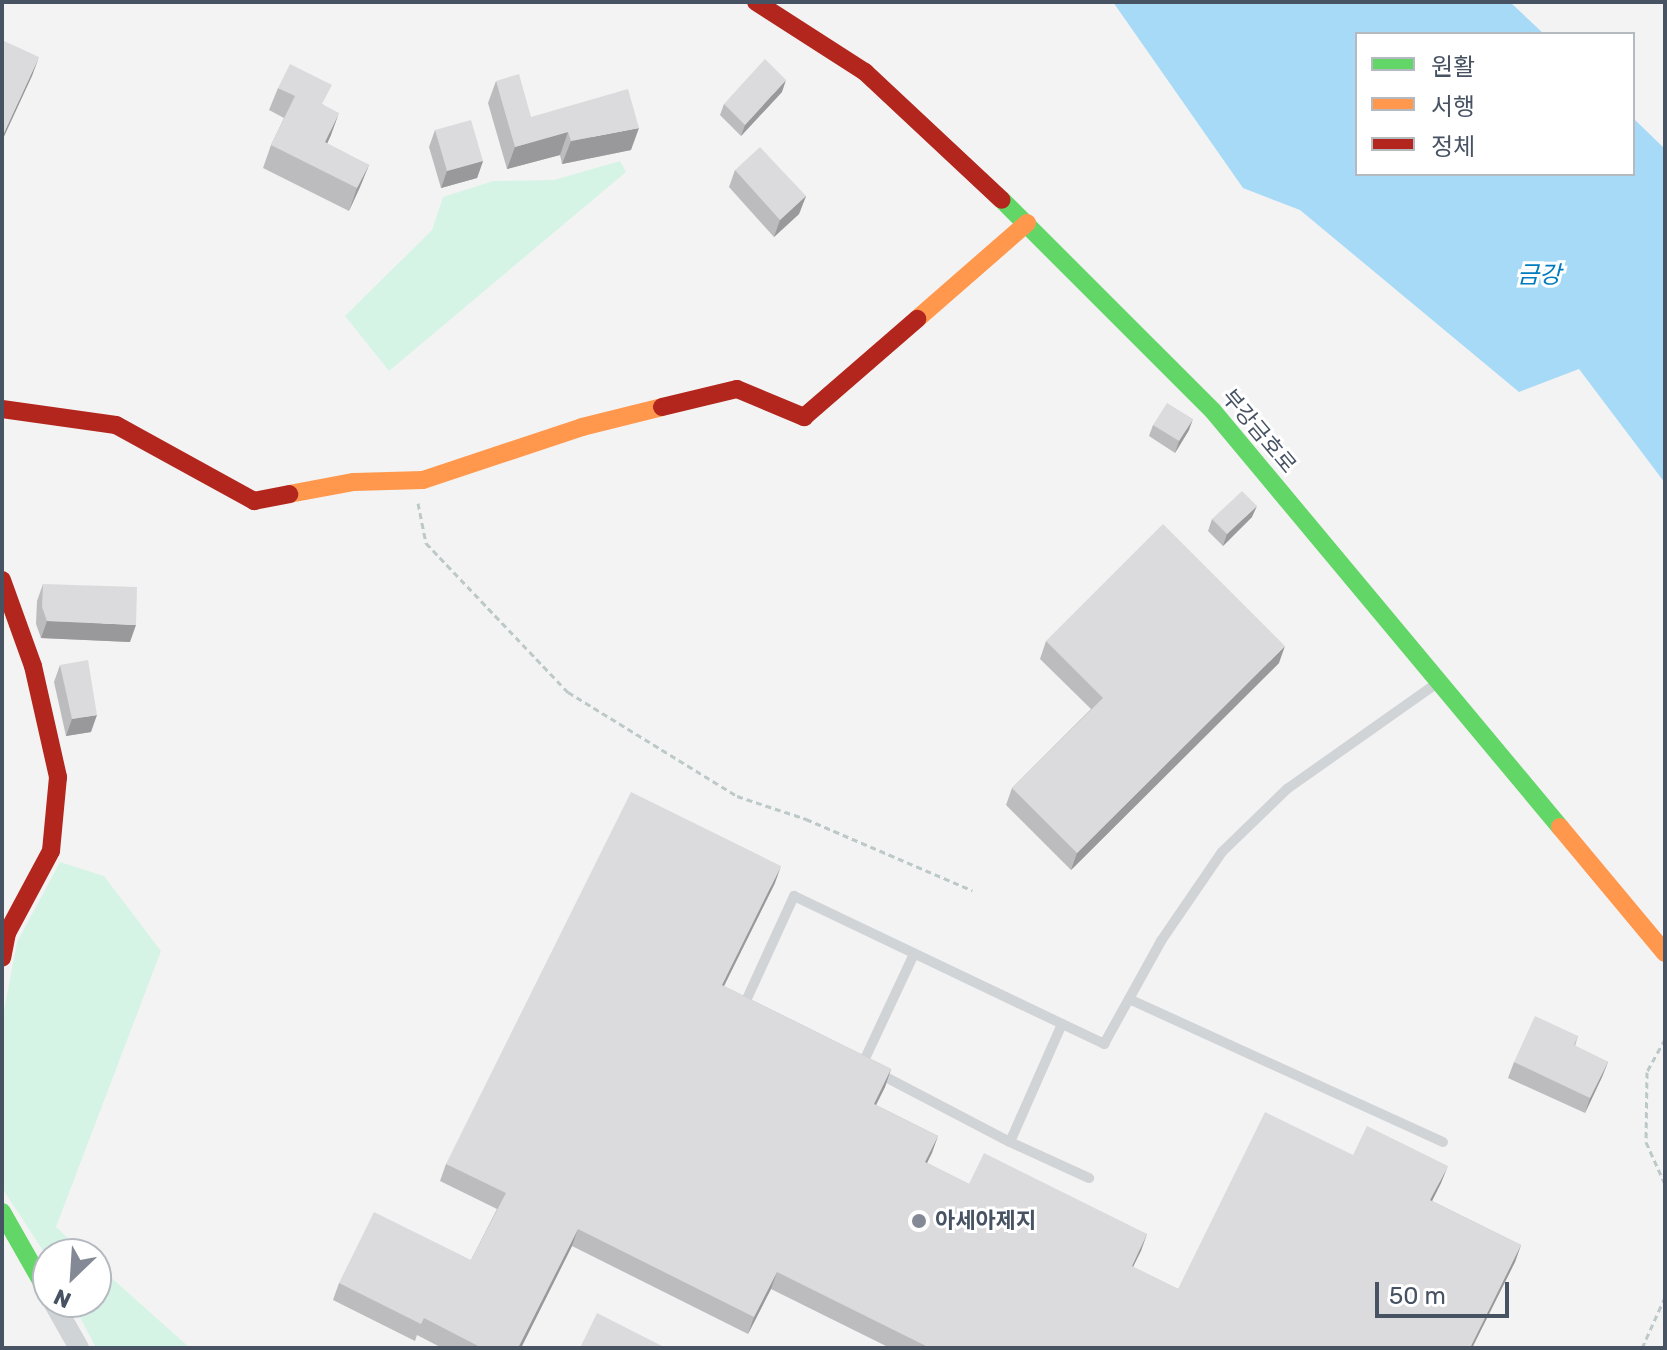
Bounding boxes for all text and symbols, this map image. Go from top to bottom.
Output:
legend [1355,32,1635,176]
text: 원활 [1431,53,1475,81]
text: 서행 [1431,93,1475,121]
text: 정체 [1431,133,1475,161]
water label: 금강 [1517,262,1561,290]
street label: 부강금호로 [1216,384,1302,478]
place label: 아세아제지 [935,1208,1036,1234]
marker: 아세아제지 [910,1212,928,1230]
north arrow [32,1238,112,1318]
scale bar [1379,1266,1513,1316]
text: 50 m [1389,1282,1446,1310]
text: N [50,1283,75,1314]

